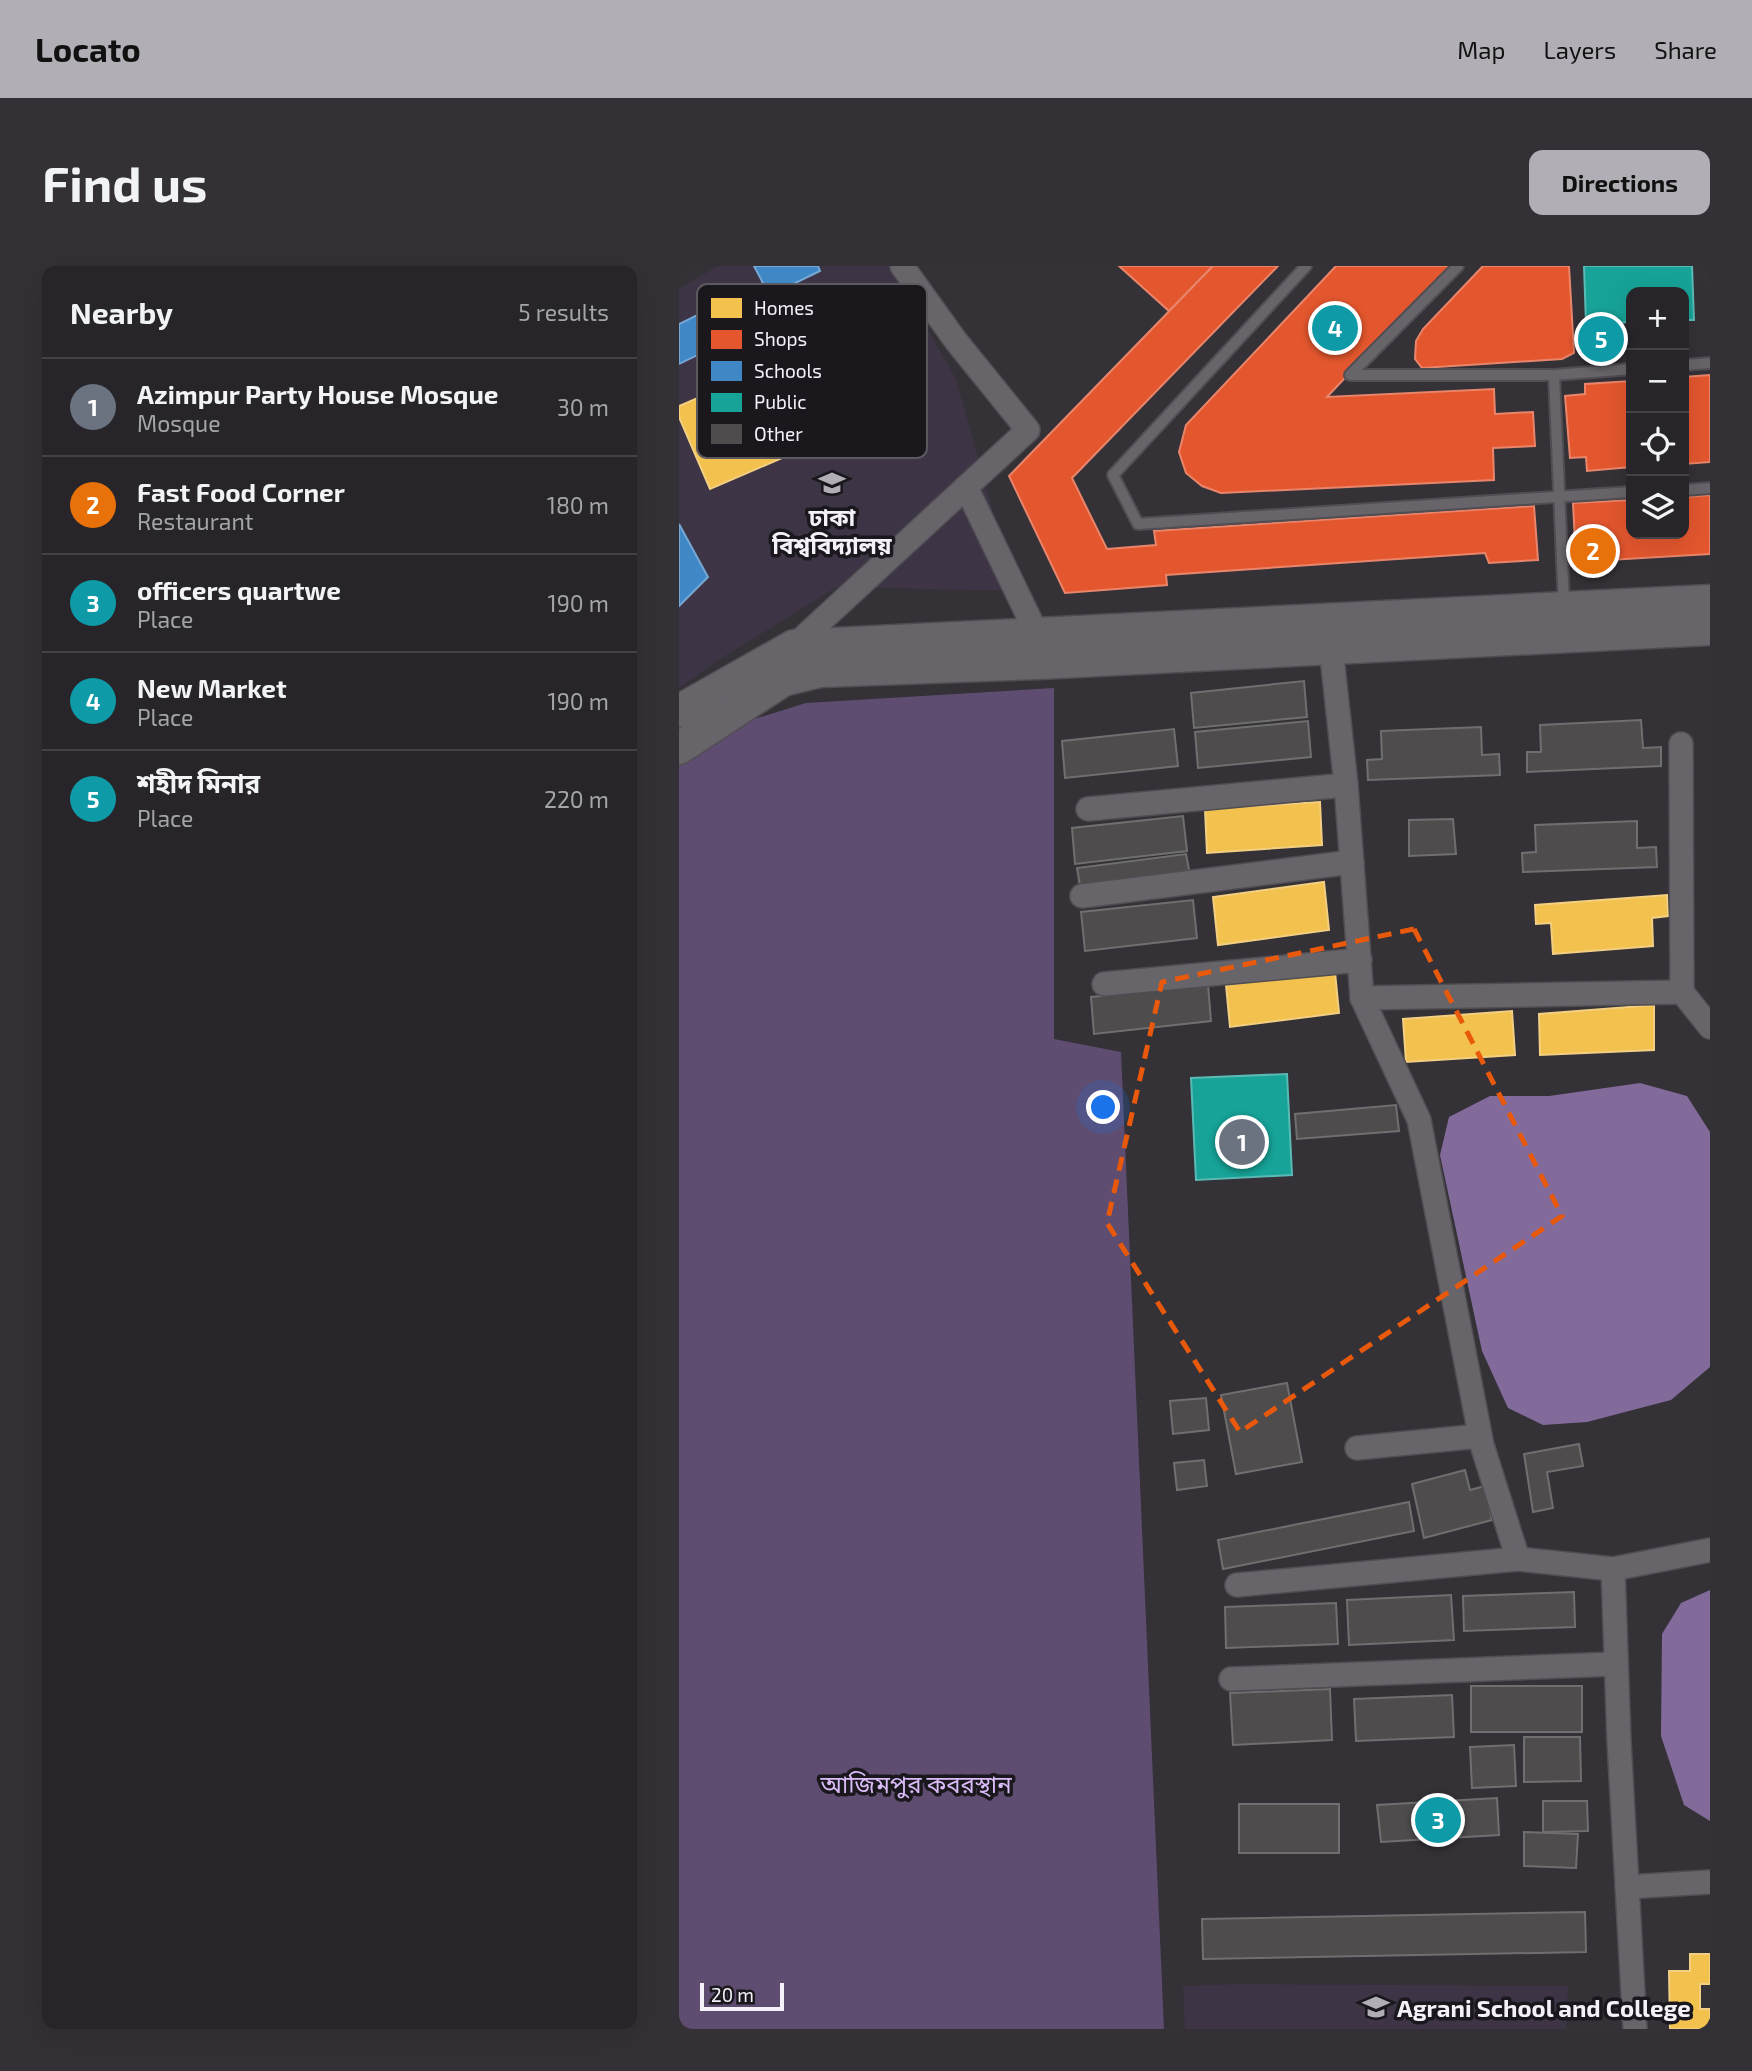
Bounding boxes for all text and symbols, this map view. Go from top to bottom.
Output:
text: Locato [35,29,141,69]
text: Map [1457,35,1505,64]
text: Layers [1543,35,1616,64]
text: Share [1654,35,1717,64]
button: Directions [1529,150,1710,215]
text: Find us [42,153,207,212]
legend [697,284,927,458]
map controls [1626,287,1689,539]
button: + [1626,287,1689,350]
text: Nearby [70,294,173,330]
text: Homes [754,296,814,319]
text: 5 results [518,298,609,326]
pin: 4 [1312,302,1358,354]
pin: 5 [1578,313,1624,365]
text: Shops [754,327,807,350]
button: − [1626,350,1689,413]
text: Schools [754,359,822,382]
text: Azimpur Party House Mosque [137,378,499,409]
text: Public [754,390,807,413]
text: 1 [88,393,98,421]
text: 30 m [557,393,609,421]
text: Mosque [137,409,221,437]
button: locate [1626,413,1689,476]
text: Other [754,422,803,445]
school or university icon: ঢাকা বিশ্ববিদ্যালয় [817,468,847,498]
text: Fast Food Corner [137,476,345,507]
button: layers [1626,476,1689,539]
text: 2 [86,491,100,519]
text: 180 m [547,491,609,519]
place label: ঢাকা বিশ্ববিদ্যালয় [771,502,893,559]
text: Restaurant [137,507,254,535]
pin: 2 [1570,525,1616,577]
text: officers quartwe [137,574,341,605]
text: 3 [86,589,100,617]
text: 190 m [548,589,609,617]
text: Place [137,605,193,633]
text: New Market [137,672,287,703]
text: 4 [86,687,100,715]
text: 190 m [548,687,609,715]
text: Place [137,703,193,731]
text: শহীদ মিনার [137,767,260,798]
text: 5 [87,785,99,813]
text: 220 m [544,785,609,813]
text: Place [137,804,193,832]
your location [1086,1090,1120,1124]
pin: 1 [1219,1116,1265,1168]
park label: আজিমপুর কবরস্থান [819,1769,1012,1799]
pin: 3 [1415,1794,1461,1846]
scale bar [700,1980,784,2012]
text: 20 m [711,1983,754,2006]
school or university icon: Agrani School and College [1361,1992,1391,2022]
place label: Agrani School and College [1397,1993,1691,2022]

